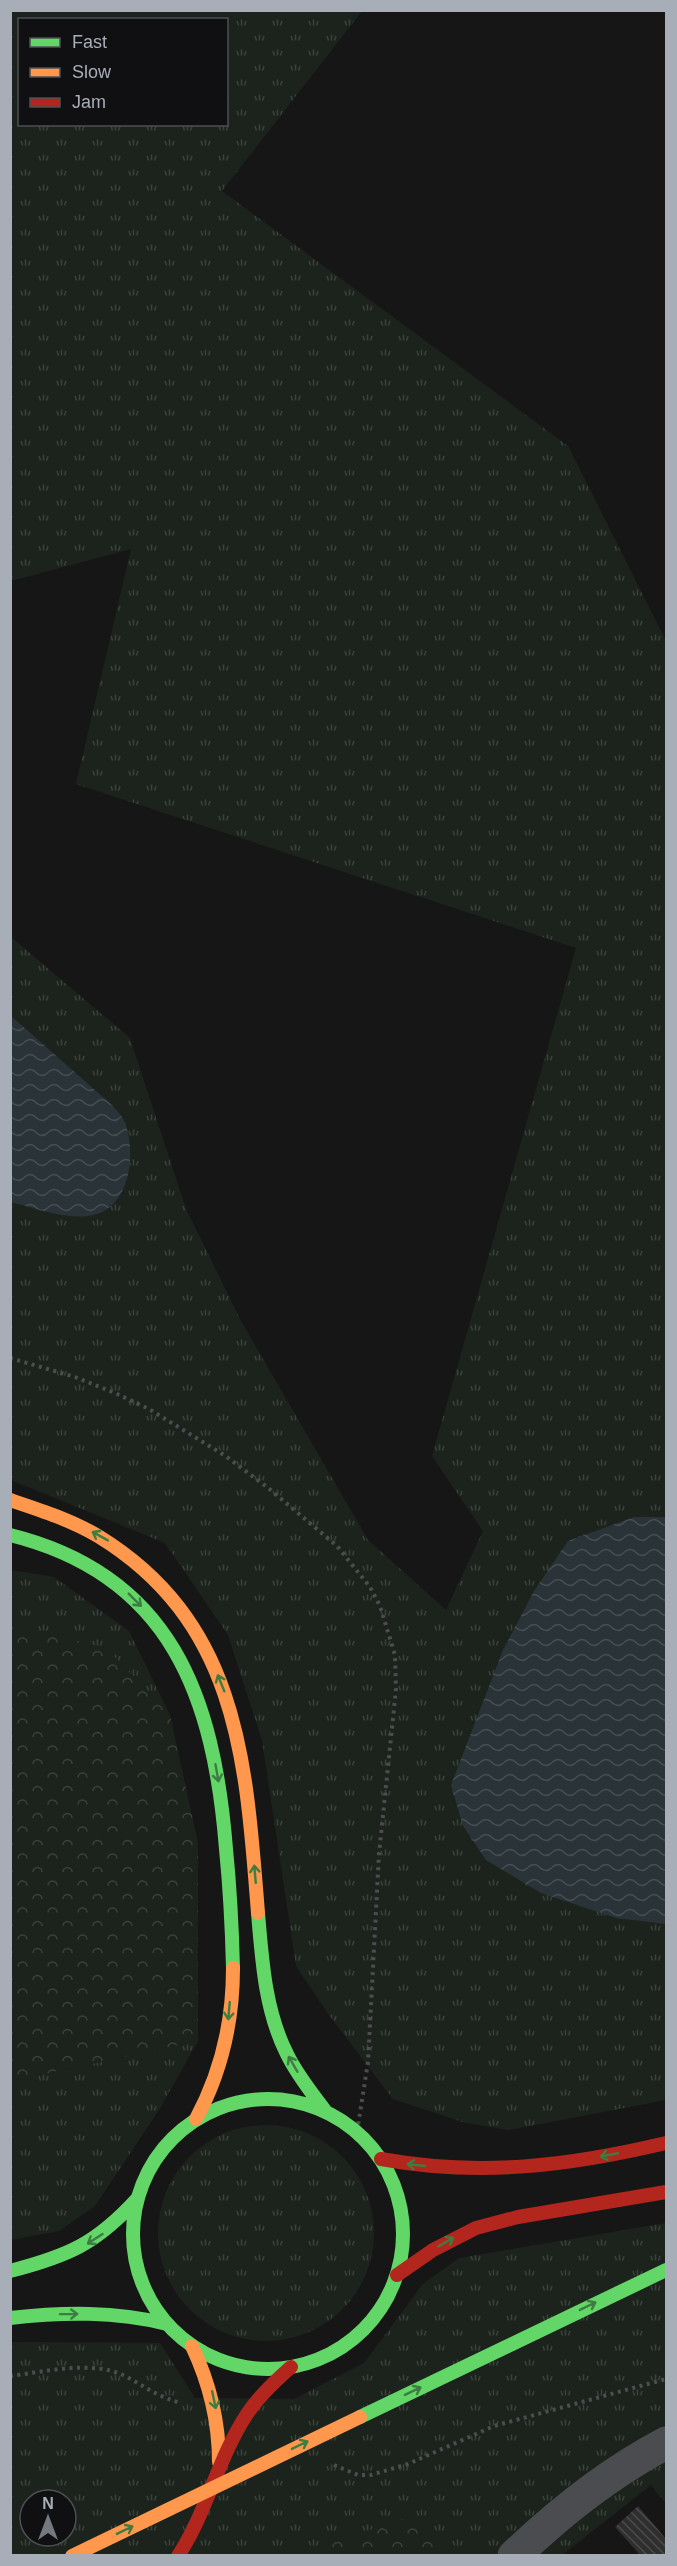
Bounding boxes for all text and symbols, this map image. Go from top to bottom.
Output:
legend [18,18,228,126]
text: Fast [72,32,107,52]
text: Slow [72,62,112,82]
text: Jam [72,92,106,112]
one-way arrow [91,1530,109,1541]
one-way arrow [127,1592,142,1607]
one-way arrow [215,1674,226,1693]
one-way arrow [212,1762,223,1782]
one-way arrow [249,1865,260,1885]
one-way arrow [223,2001,234,2020]
one-way arrow [287,2055,298,2073]
one-way arrow [600,2150,620,2161]
one-way arrow [406,2159,426,2170]
one-way arrow [87,2233,104,2245]
one-way arrow [437,2236,454,2248]
one-way arrow [579,2300,597,2312]
one-way arrow [58,2308,78,2320]
one-way arrow [403,2385,421,2397]
one-way arrow [209,2390,220,2409]
one-way arrow [291,2439,309,2451]
north arrow [18,2488,78,2548]
text: N [42,2495,54,2512]
one-way arrow [115,2523,133,2535]

